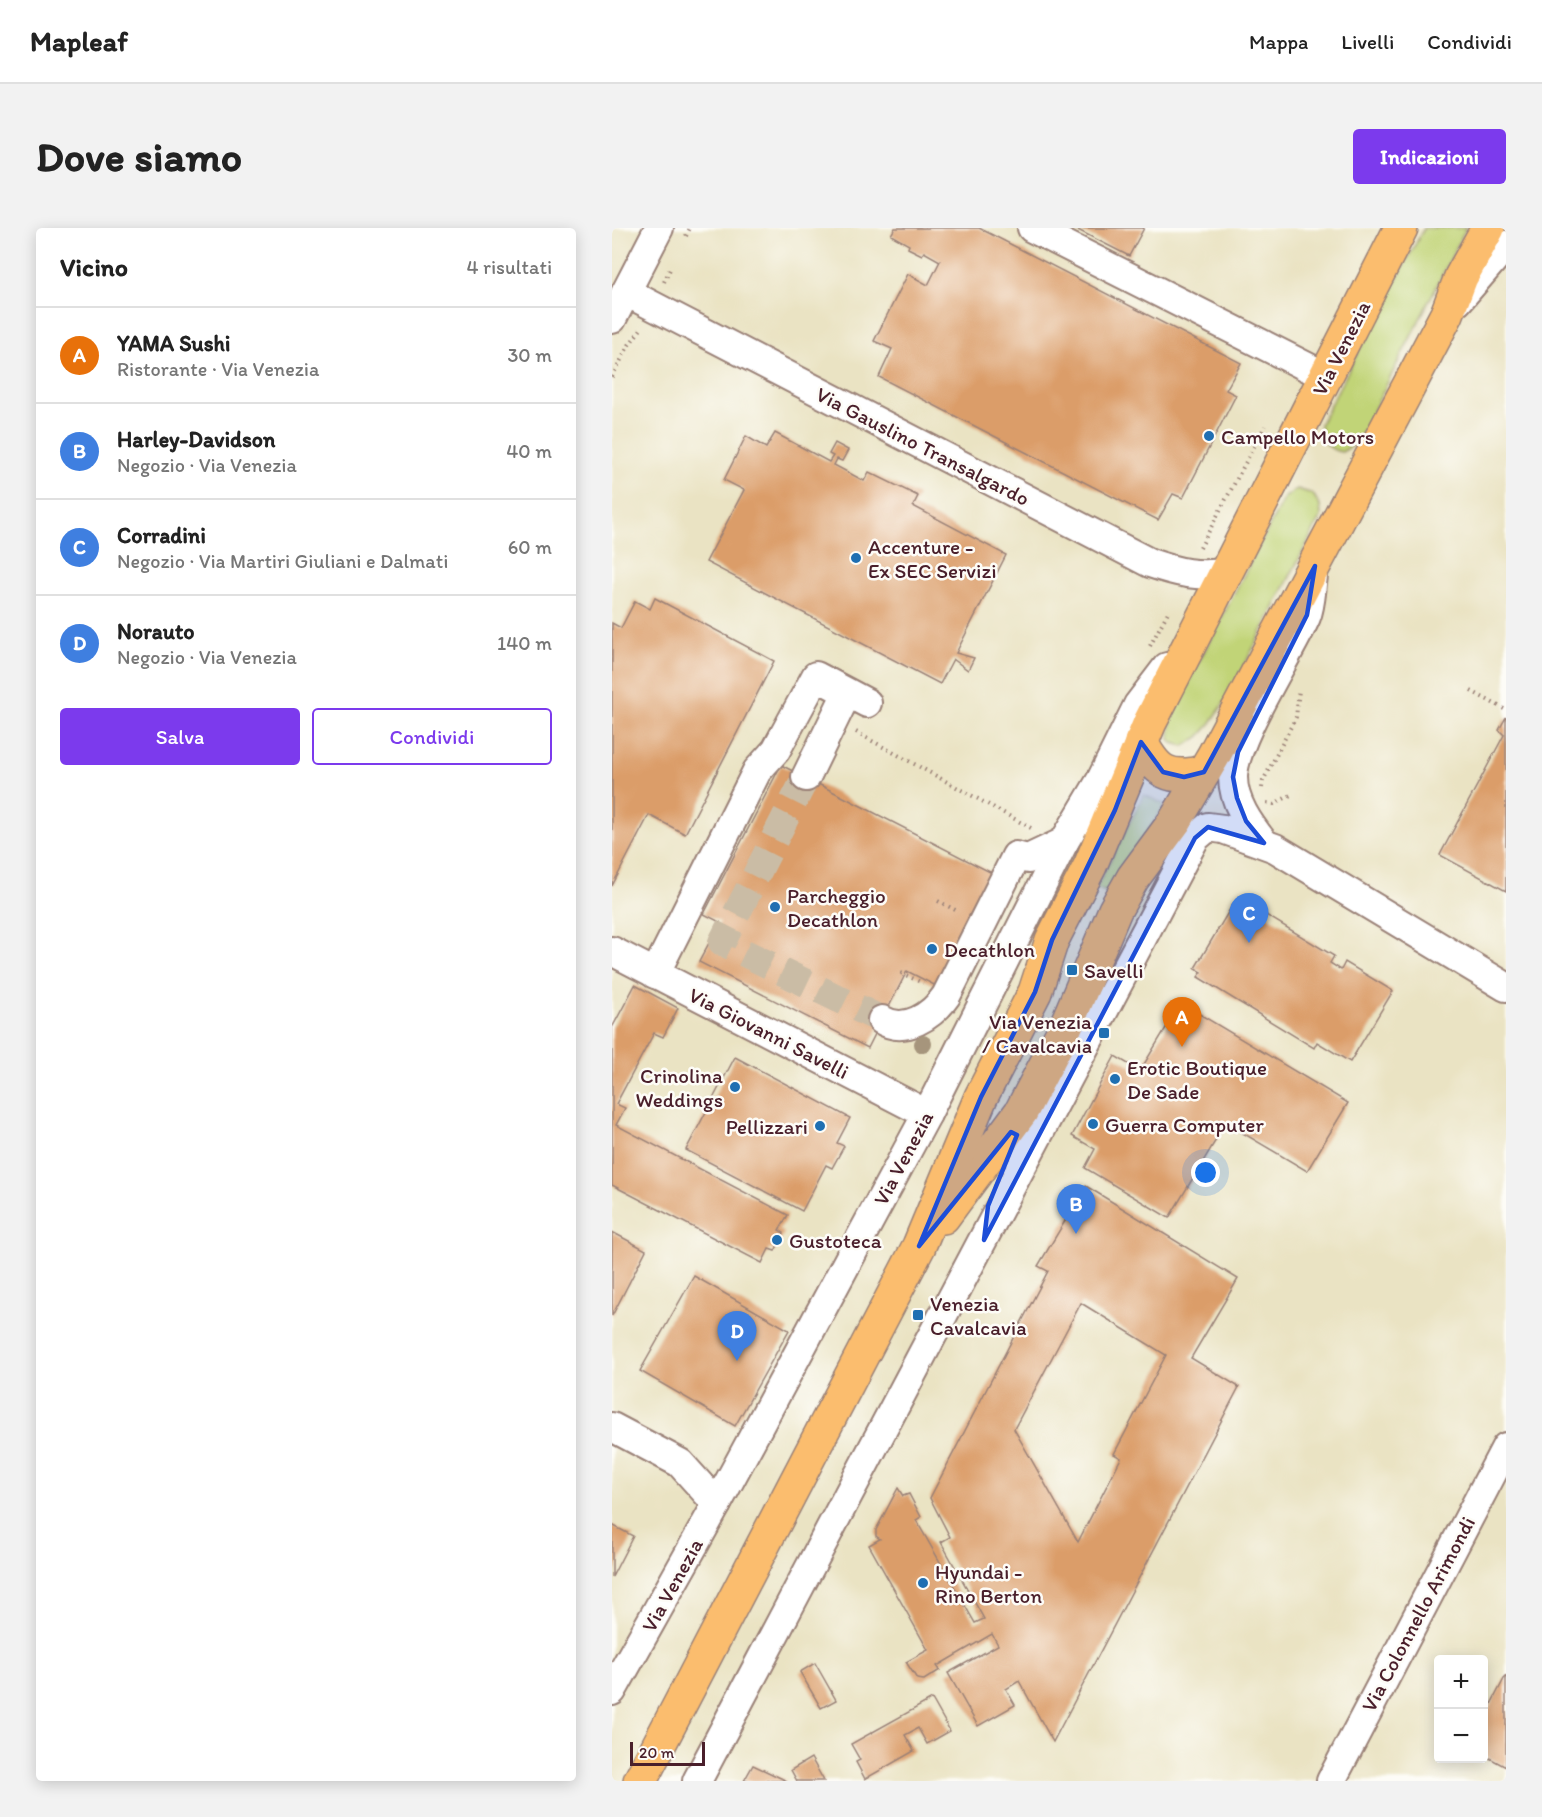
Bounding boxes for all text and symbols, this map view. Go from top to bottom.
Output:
text: Mapleaf [30,24,128,58]
text: Mappa [1249,29,1308,54]
text: Livelli [1341,29,1394,54]
text: Condividi [1427,29,1512,54]
button: Indicazioni [1353,129,1506,184]
text: Dove siamo [36,131,242,182]
text: Vicino [60,251,128,283]
text: 4 risultati [466,255,552,279]
street label: Via Venezia [1306,296,1376,400]
text: YAMA Sushi [117,330,230,357]
text: A [73,343,86,367]
text: 30 m [507,343,552,367]
text: Ristorante · Via Venezia [117,357,319,381]
street label: Via Gauslino Transalgardo [812,381,1034,511]
place label: Campello Motors [1221,424,1374,449]
text: Harley-Davidson [117,426,275,453]
marker: Campello Motors [1202,429,1216,443]
text: B [73,439,86,463]
text: 40 m [506,439,552,463]
text: Negozio · Via Venezia [117,453,297,477]
text: Corradini [117,522,206,549]
place label: Accenture - Ex SEC Servizi [868,534,997,583]
text: C [73,535,86,559]
text: 60 m [508,535,552,559]
text: Negozio · Via Martiri Giuliani e Dalmati [117,549,448,573]
marker: Accenture - Ex SEC Servizi [849,551,863,565]
text: Norauto [117,618,194,645]
text: D [73,631,86,655]
text: 140 m [497,631,552,655]
text: Negozio · Via Venezia [117,645,297,669]
button: Salva [60,708,300,765]
button: Condividi [312,708,552,765]
place label: Parcheggio Decathlon [787,883,886,932]
pin: C [1230,894,1268,943]
marker: Parcheggio Decathlon [768,900,782,914]
place label: Decathlon [944,937,1035,962]
marker: Decathlon [925,942,939,956]
place label: Savelli [1084,958,1144,983]
marker: Savelli [1065,963,1079,977]
street label: Via Giovanni Savelli [685,982,853,1084]
pin: A [1162,998,1202,1047]
place label: Via Venezia / Cavalcavia [982,1009,1092,1058]
marker: Via Venezia / Cavalcavia [1097,1026,1111,1040]
place label: Erotic Boutique De Sade [1127,1055,1267,1104]
place label: Crinolina Weddings [636,1063,723,1112]
marker: Erotic Boutique De Sade [1108,1072,1122,1086]
marker: Crinolina Weddings [728,1080,742,1094]
street label: Via Venezia [868,1107,938,1209]
place label: Guerra Computer [1105,1112,1264,1137]
place label: Pellizzari [726,1114,808,1139]
marker: Guerra Computer [1086,1117,1100,1131]
marker: Pellizzari [813,1119,827,1133]
your location [1191,1158,1220,1187]
pin: B [1056,1184,1096,1234]
place label: Gustoteca [789,1228,882,1253]
marker: Gustoteca [770,1233,784,1247]
place label: Venezia Cavalcavia [930,1291,1027,1340]
marker: Venezia Cavalcavia [911,1308,925,1322]
pin: D [718,1312,756,1361]
street label: Via Colonnello Arimondi [1356,1512,1480,1716]
street label: Via Venezia [636,1534,708,1636]
place label: Hyundai - Rino Berton [935,1559,1042,1608]
marker: Hyundai - Rino Berton [916,1576,930,1590]
map controls [1434,1655,1488,1763]
button: + [1434,1655,1488,1709]
button: − [1434,1709,1488,1763]
scale bar [630,1739,705,1766]
text: 20 m [639,1743,674,1762]

